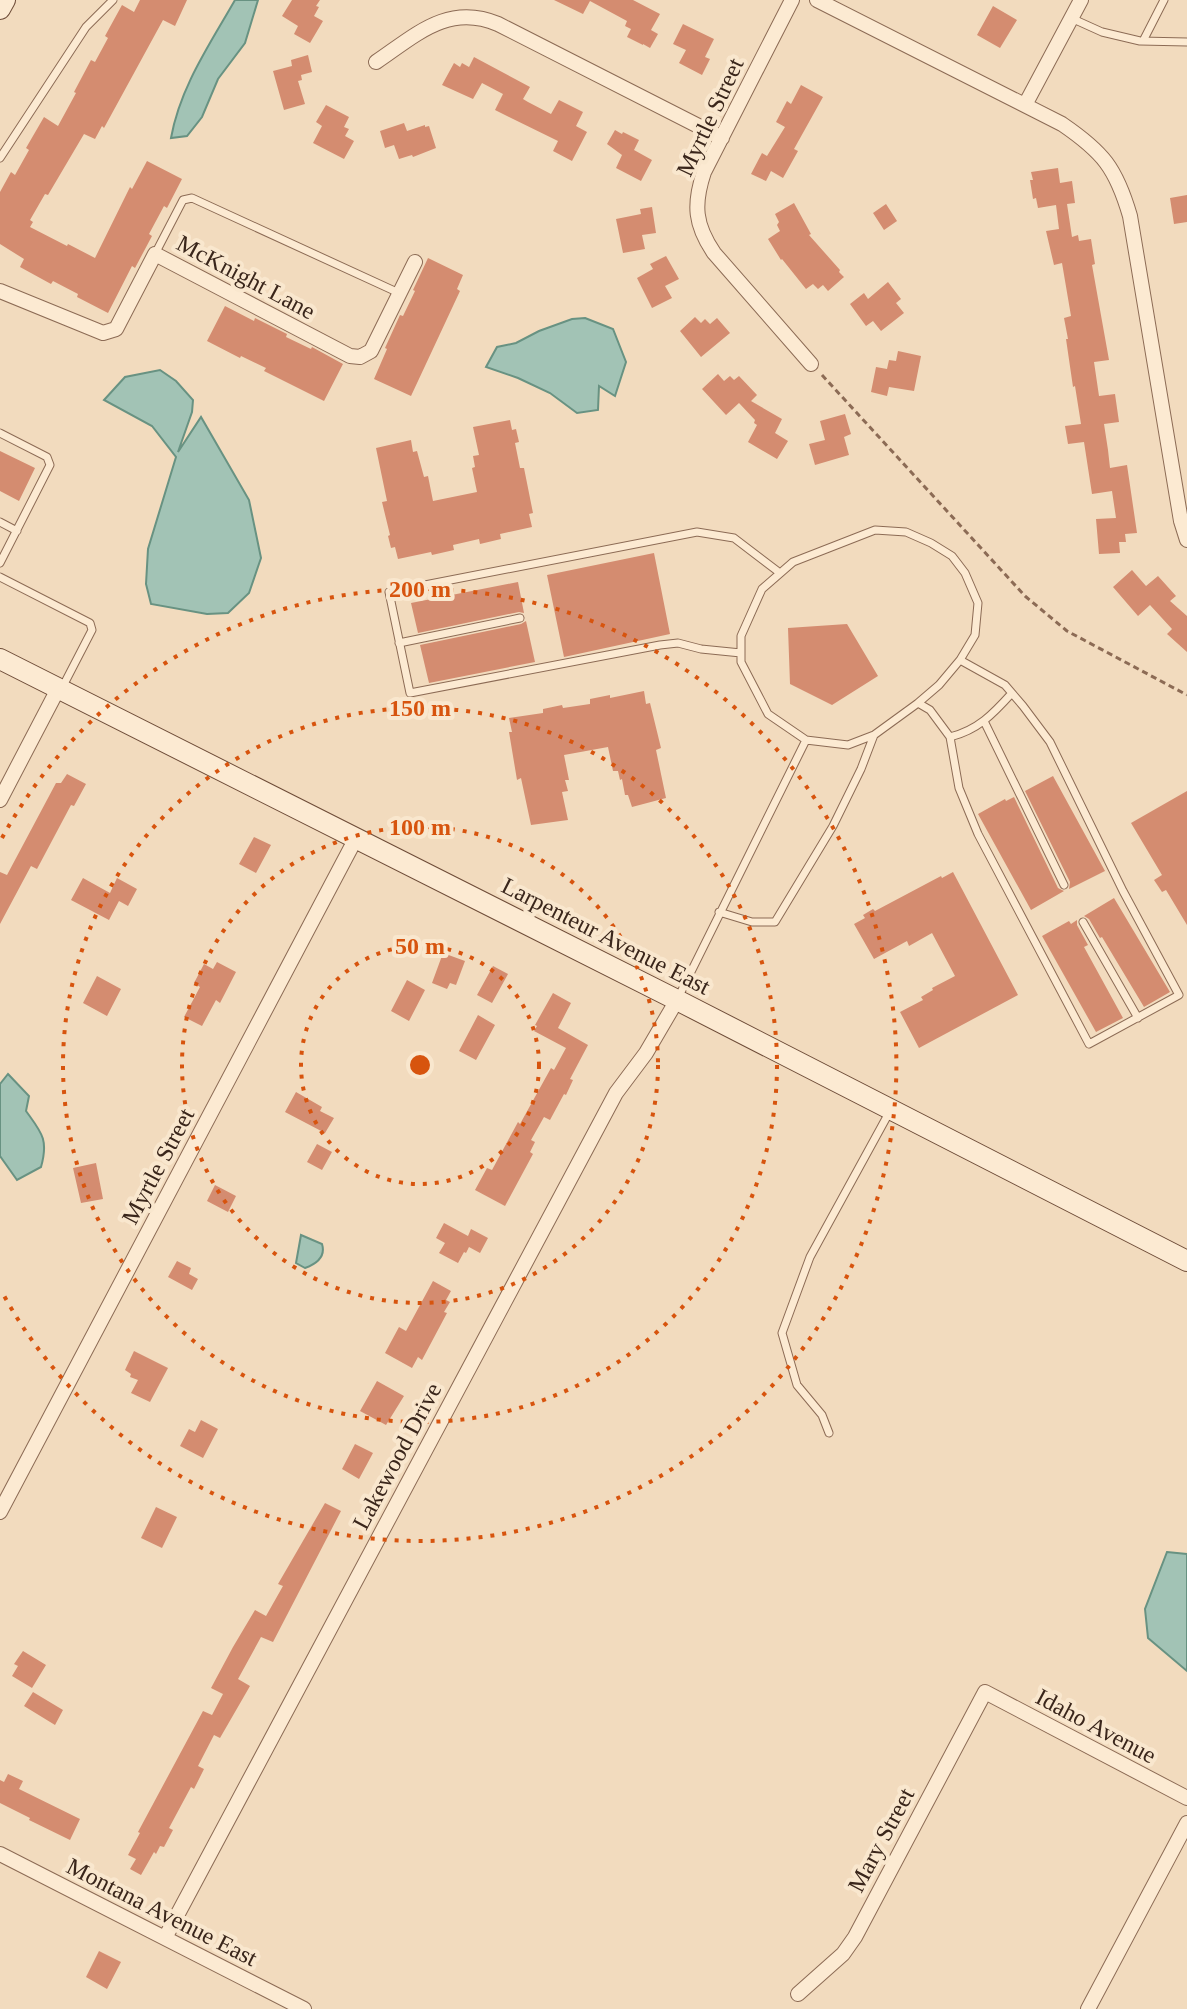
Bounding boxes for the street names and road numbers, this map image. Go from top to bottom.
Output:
street label: Myrtle Street [671,54,749,180]
street label: McKnight Lane [173,230,319,324]
street label: Larpenteur Avenue East [498,872,715,1000]
street label: Myrtle Street [117,1103,200,1228]
street label: Lakewood Drive [348,1378,446,1534]
street label: Idaho Avenue [1032,1683,1160,1769]
street label: Mary Street [843,1783,919,1896]
street label: Montana Avenue East [62,1853,262,1971]

